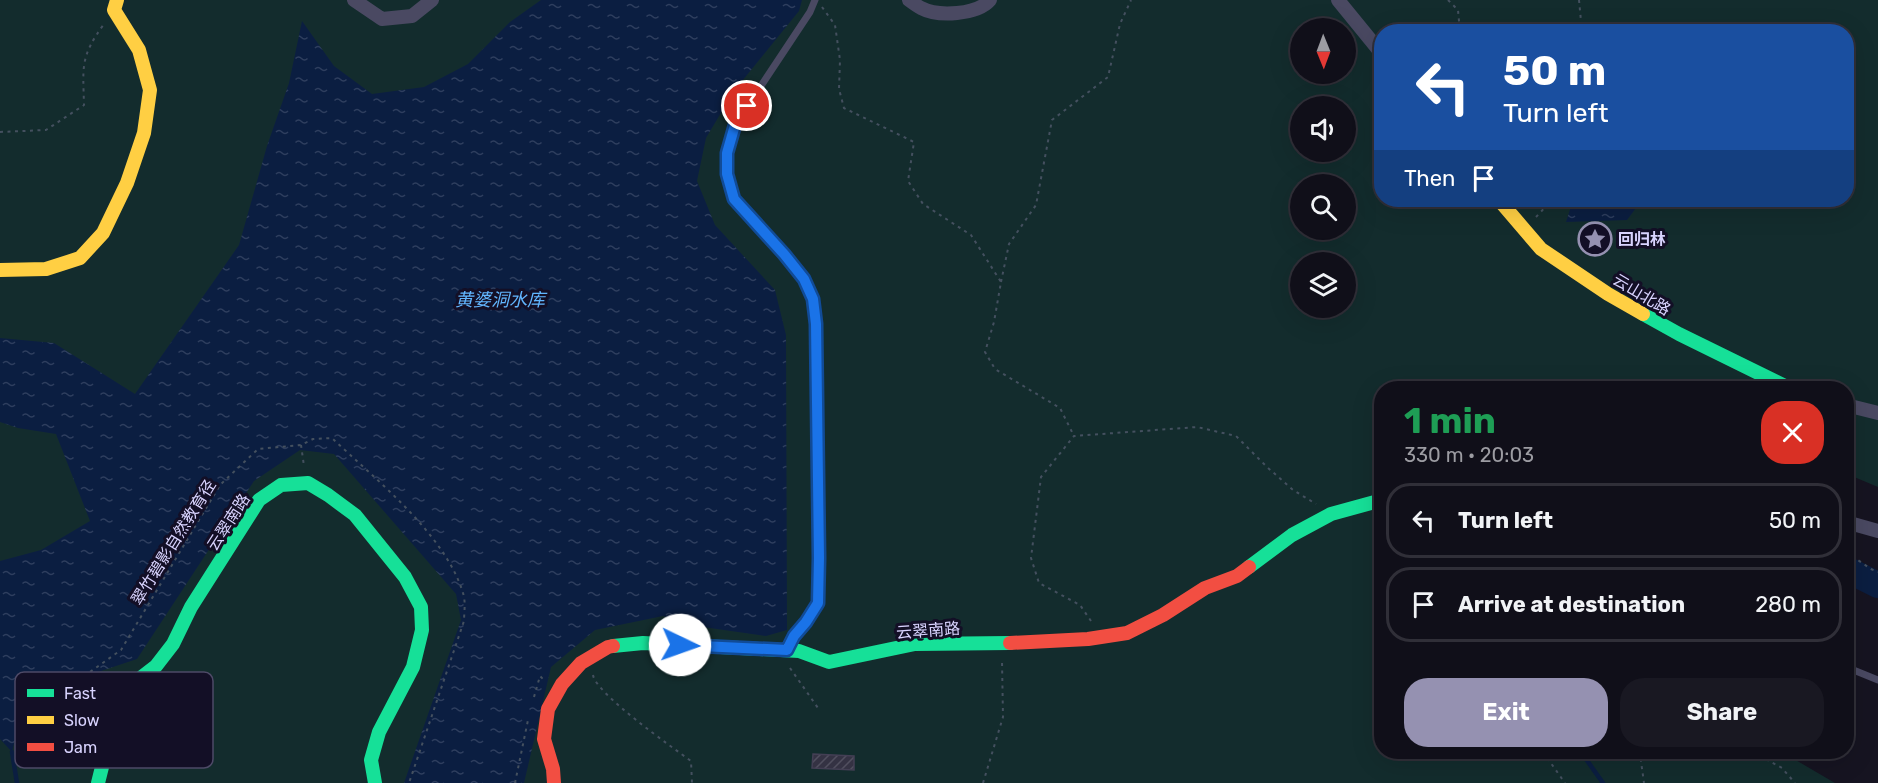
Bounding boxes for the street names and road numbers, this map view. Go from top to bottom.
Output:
street label: 云山北路 [1609,270,1674,319]
street label: 翠竹碧影自然教育径 [127,476,220,608]
street label: 云翠南路 [203,490,254,554]
street label: 云翠南路 [895,619,961,642]

